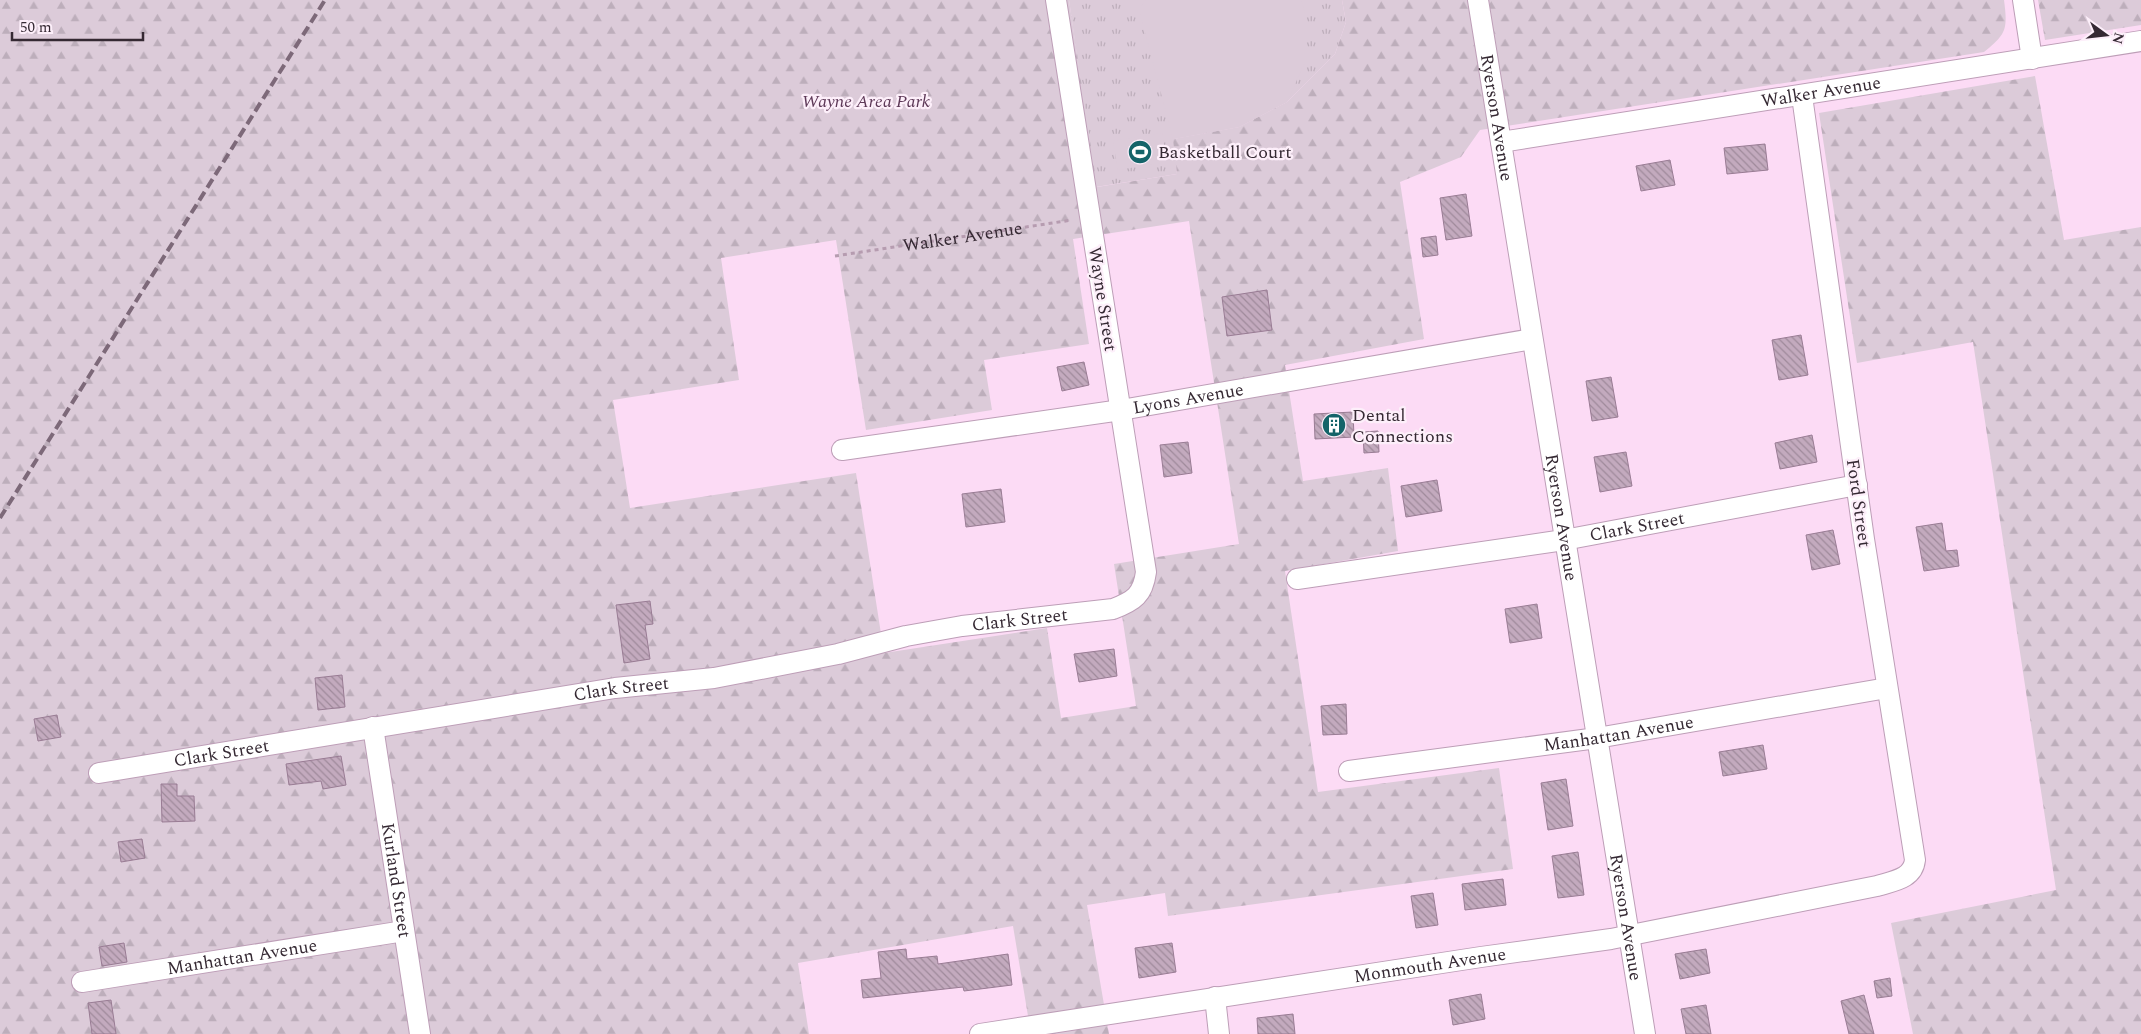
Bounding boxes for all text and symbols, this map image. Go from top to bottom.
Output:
scale bar [12,10,144,42]
north arrow [2081,10,2131,60]
text: 50 m [20,16,52,39]
text: N [2106,30,2130,46]
street label: Ryerson Avenue [1473,52,1520,183]
street label: Walker Avenue [1759,69,1883,115]
park label: Wayne Area Park [802,88,931,115]
sports icon: Basketball Court [1127,139,1153,165]
place label: Basketball Court [1158,139,1292,166]
street label: Walker Avenue [901,215,1024,260]
street label: Wayne Street [1081,245,1124,353]
street label: Lyons Avenue [1131,376,1246,422]
place label: Dental Connections [1352,402,1453,450]
building icon: Dental Connections [1321,412,1347,438]
street label: Ryerson Avenue [1537,452,1585,583]
street label: Ford Street [1839,457,1878,549]
street label: Clark Street [1587,505,1687,549]
street label: Clark Street [970,601,1069,639]
street label: Clark Street [571,670,670,709]
street label: Manhattan Avenue [1542,709,1696,759]
street label: Clark Street [172,732,271,774]
street label: Kurland Street [374,821,418,940]
street label: Ryerson Avenue [1602,852,1649,983]
street label: Manhattan Avenue [165,932,319,982]
street label: Monmouth Avenue [1352,941,1508,990]

